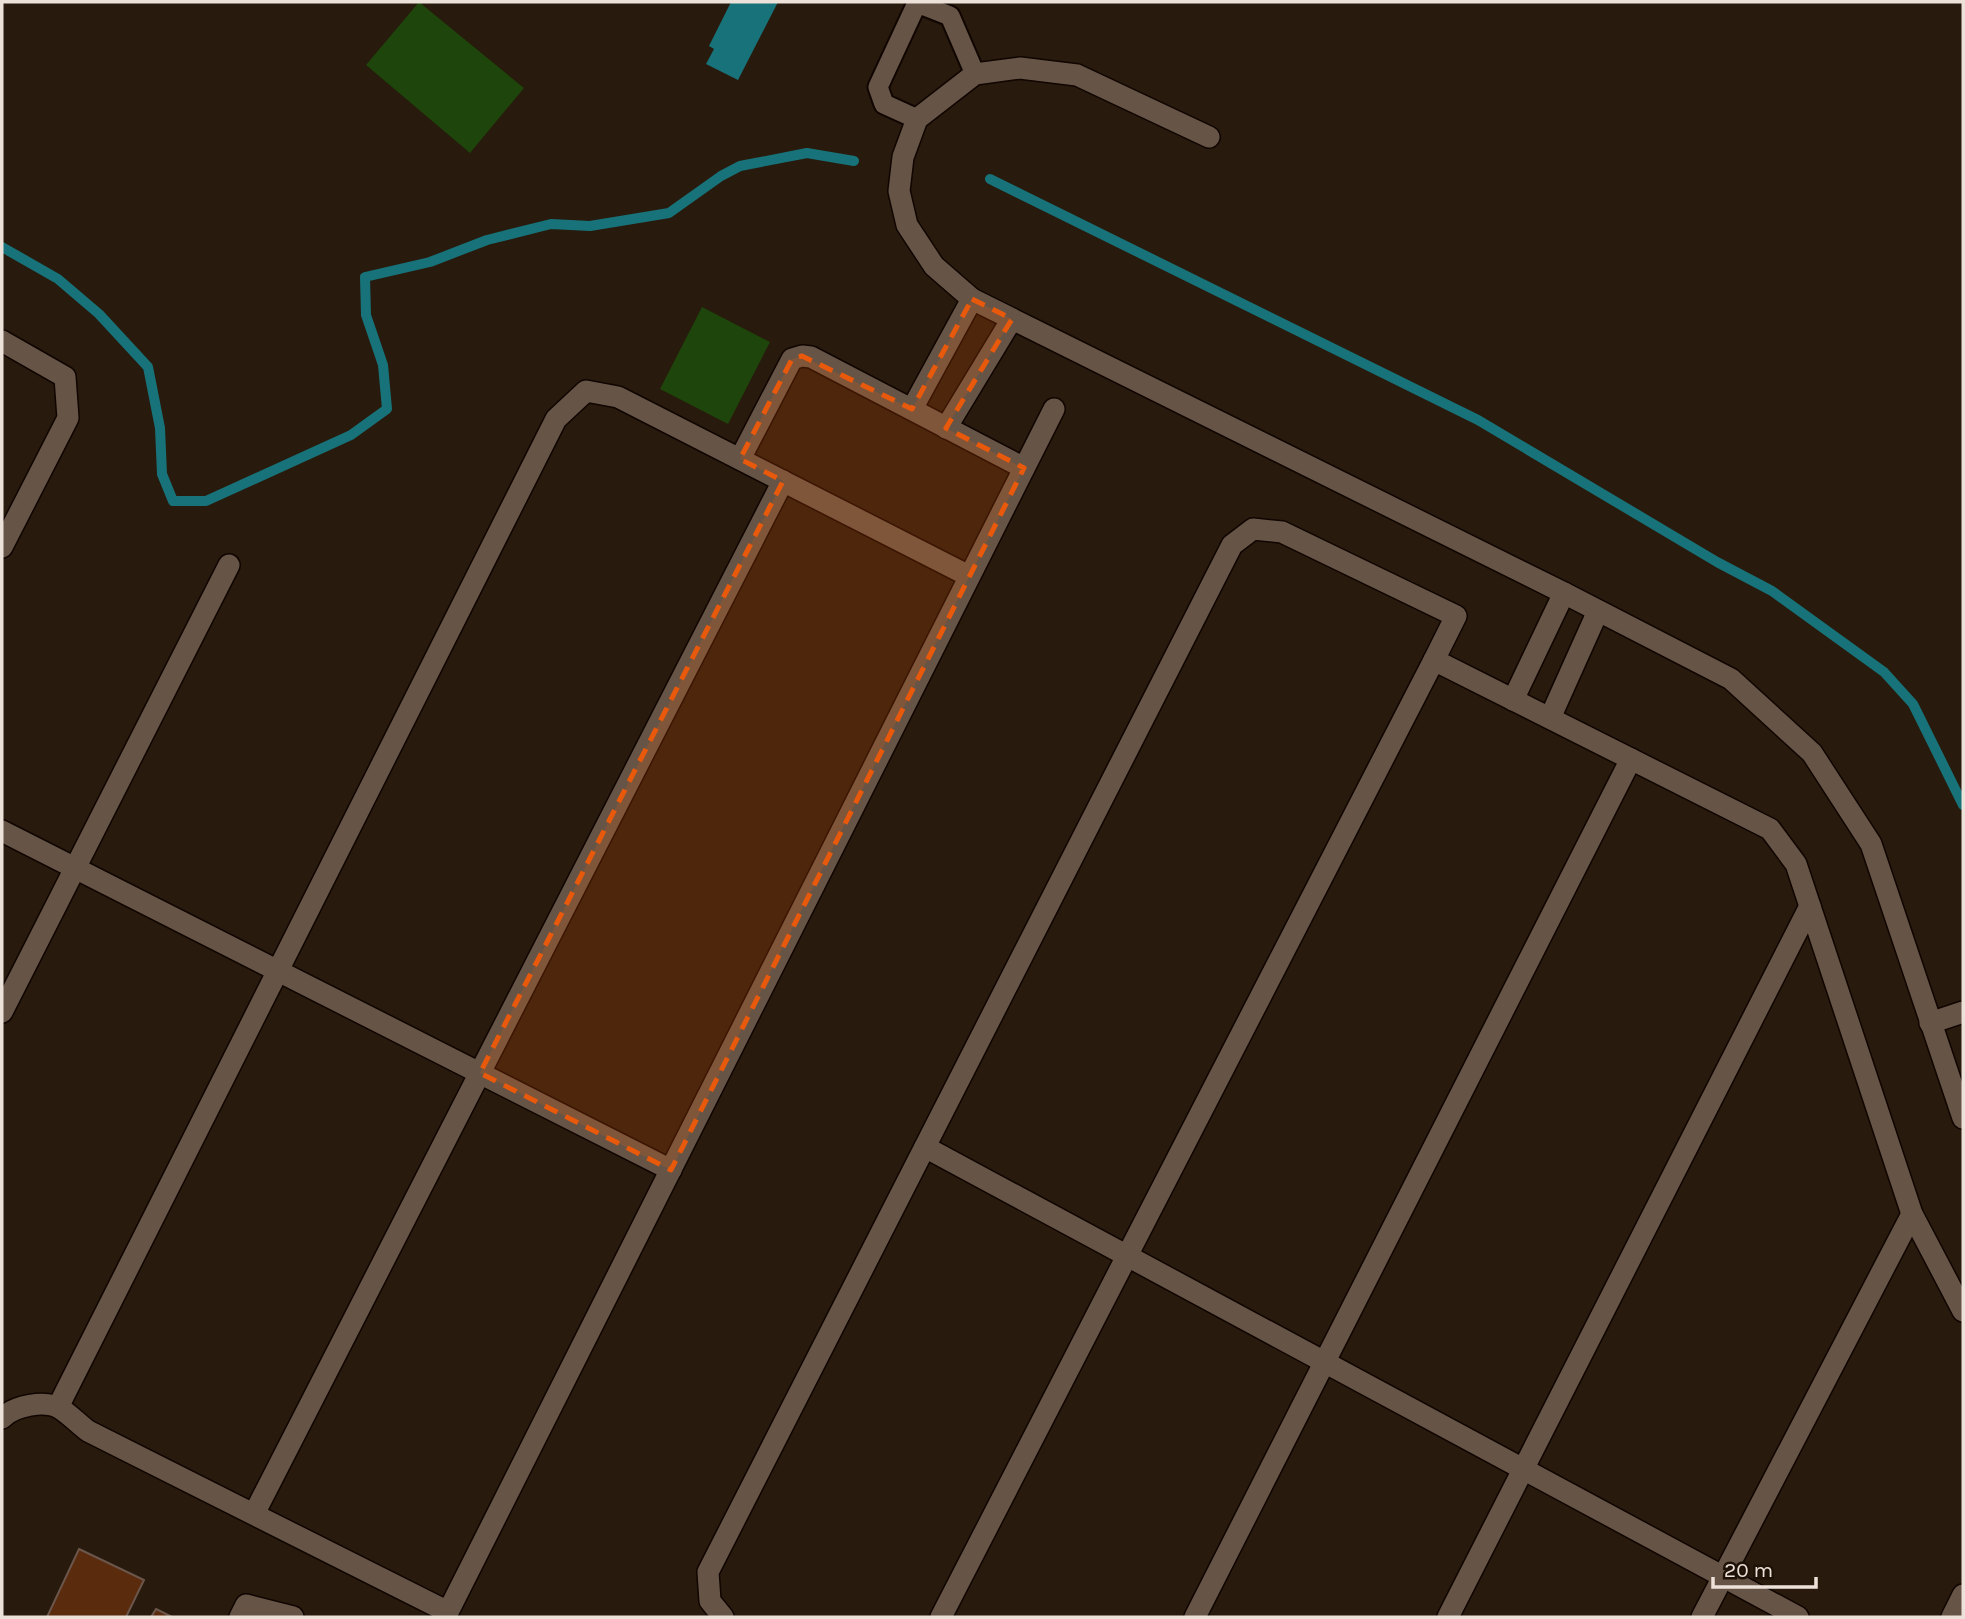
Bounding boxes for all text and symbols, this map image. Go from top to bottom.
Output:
scale bar [1713,1546,1816,1590]
text: 20 m [1724,1558,1773,1582]

